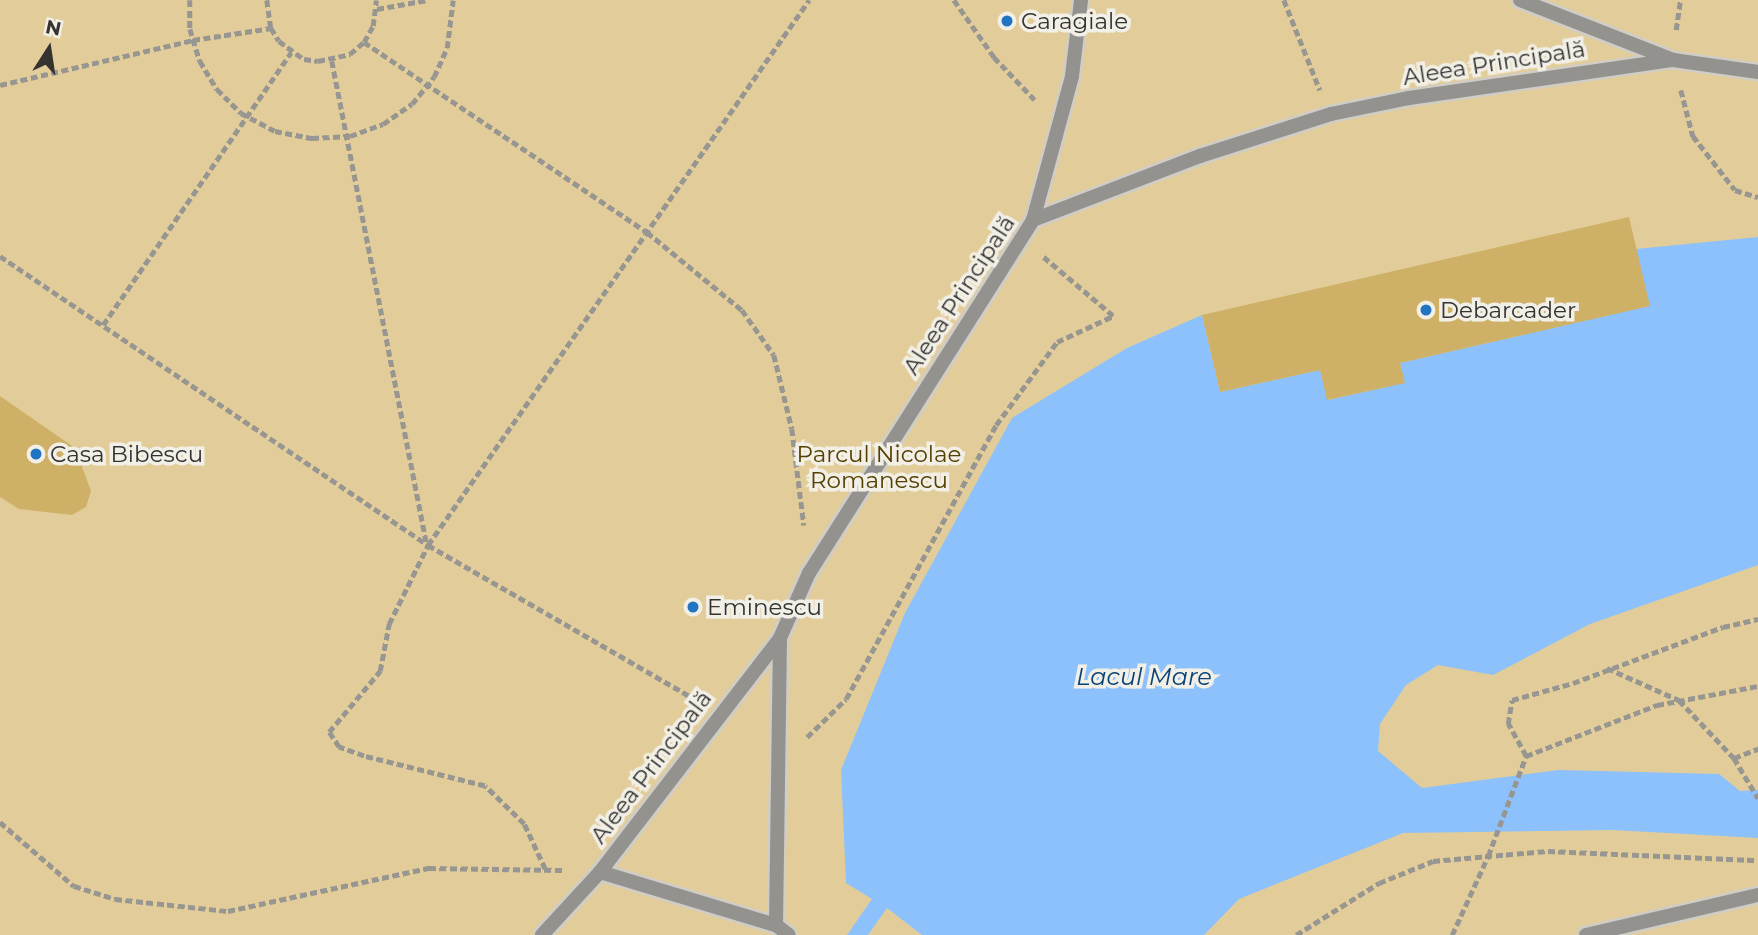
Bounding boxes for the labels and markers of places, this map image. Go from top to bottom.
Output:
place label: Caragiale [1021,7,1128,35]
marker: Caragiale [999,13,1015,29]
place label: Debarcader [1440,296,1576,324]
marker: Debarcader [1418,302,1434,318]
place label: Casa Bibescu [50,440,203,468]
marker: Casa Bibescu [28,446,44,462]
place label: Eminescu [707,593,822,621]
marker: Eminescu [685,599,701,615]

